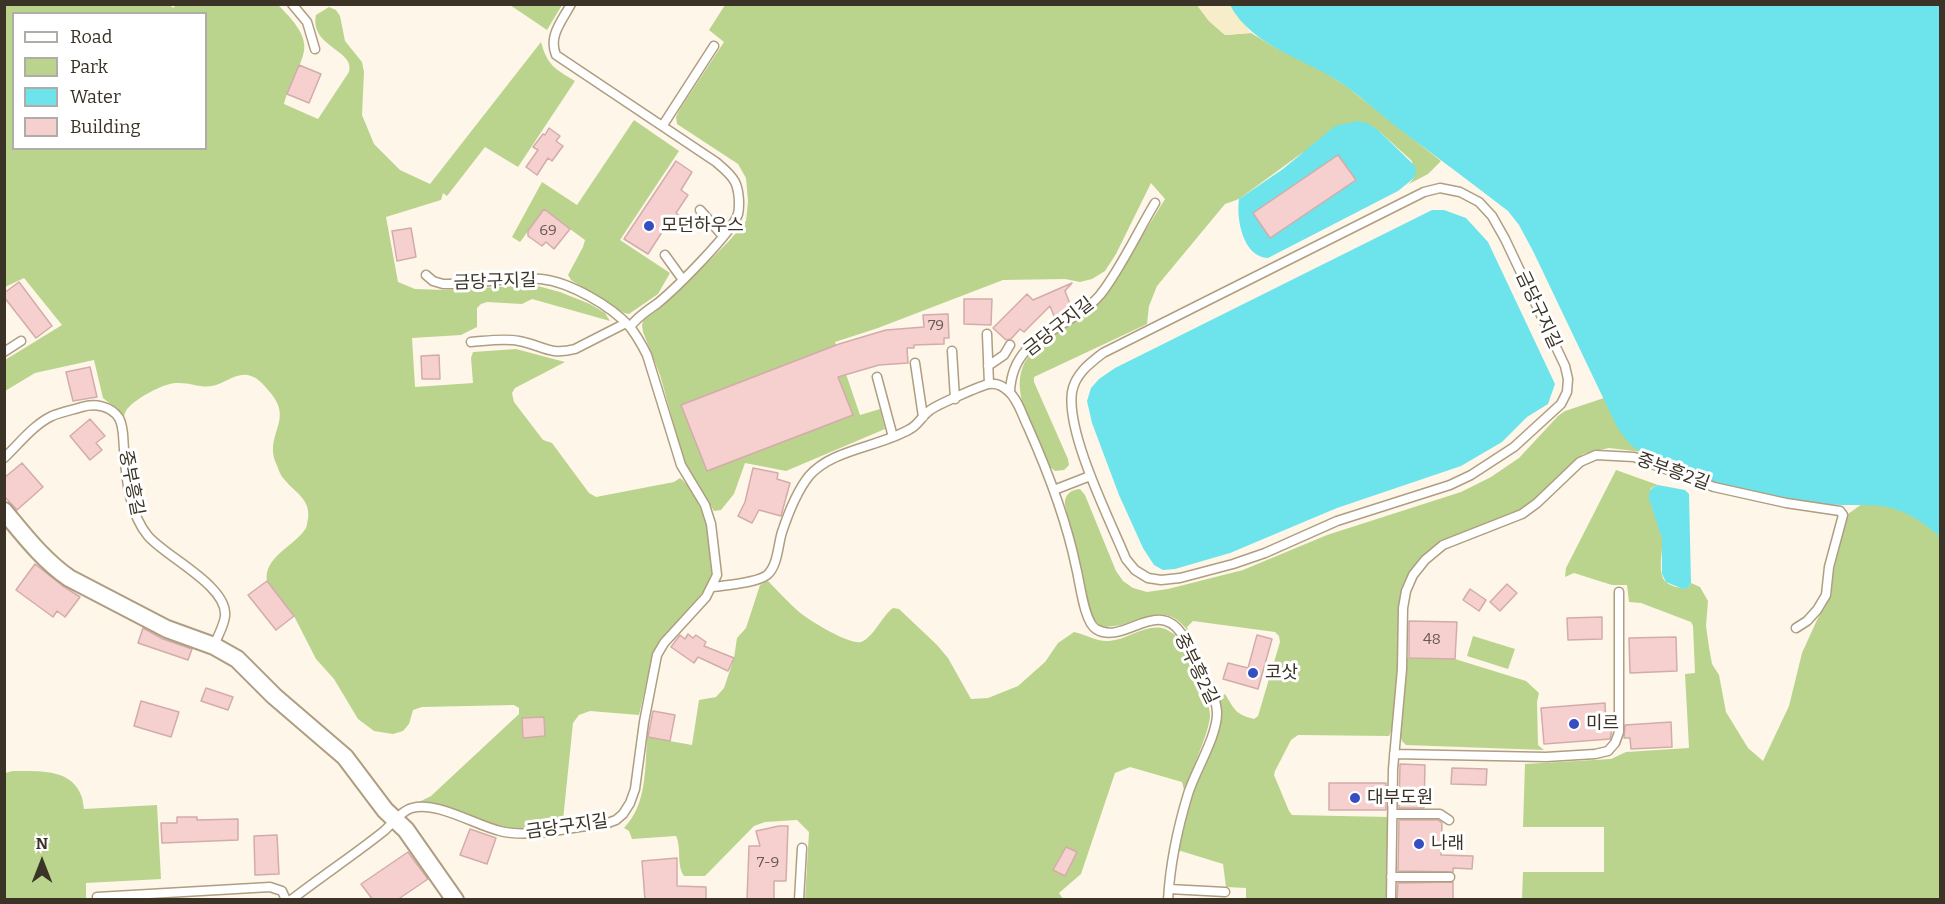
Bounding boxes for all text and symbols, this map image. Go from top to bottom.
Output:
legend [12,12,207,150]
text: Road [70,26,112,48]
text: Park [70,56,108,78]
text: Water [70,86,121,108]
text: Building [70,116,141,138]
place label: 모던하우스 [661,215,744,237]
marker: 모던하우스 [642,219,656,233]
house number: 69 [539,222,557,240]
street label: 금당구지길 [1511,268,1565,352]
street label: 금당구지길 [453,270,537,294]
street label: 금당구지길 [1020,293,1098,361]
house number: 79 [928,317,944,335]
street label: 중부흥길 [114,448,148,518]
street label: 중부흥2길 [1634,449,1712,495]
street label: 중부흥2길 [1170,630,1222,708]
house number: 48 [1423,631,1441,649]
place label: 코삿 [1265,662,1298,684]
marker: 코삿 [1246,666,1260,680]
place label: 미르 [1586,713,1619,735]
marker: 미르 [1567,717,1581,731]
place label: 대부도원 [1367,787,1433,809]
marker: 대부도원 [1348,791,1362,805]
street label: 금당구지길 [524,811,610,843]
north arrow [12,832,72,892]
place label: 나래 [1431,833,1464,855]
text: N [36,834,48,853]
marker: 나래 [1412,837,1426,851]
house number: 7-9 [757,854,779,872]

